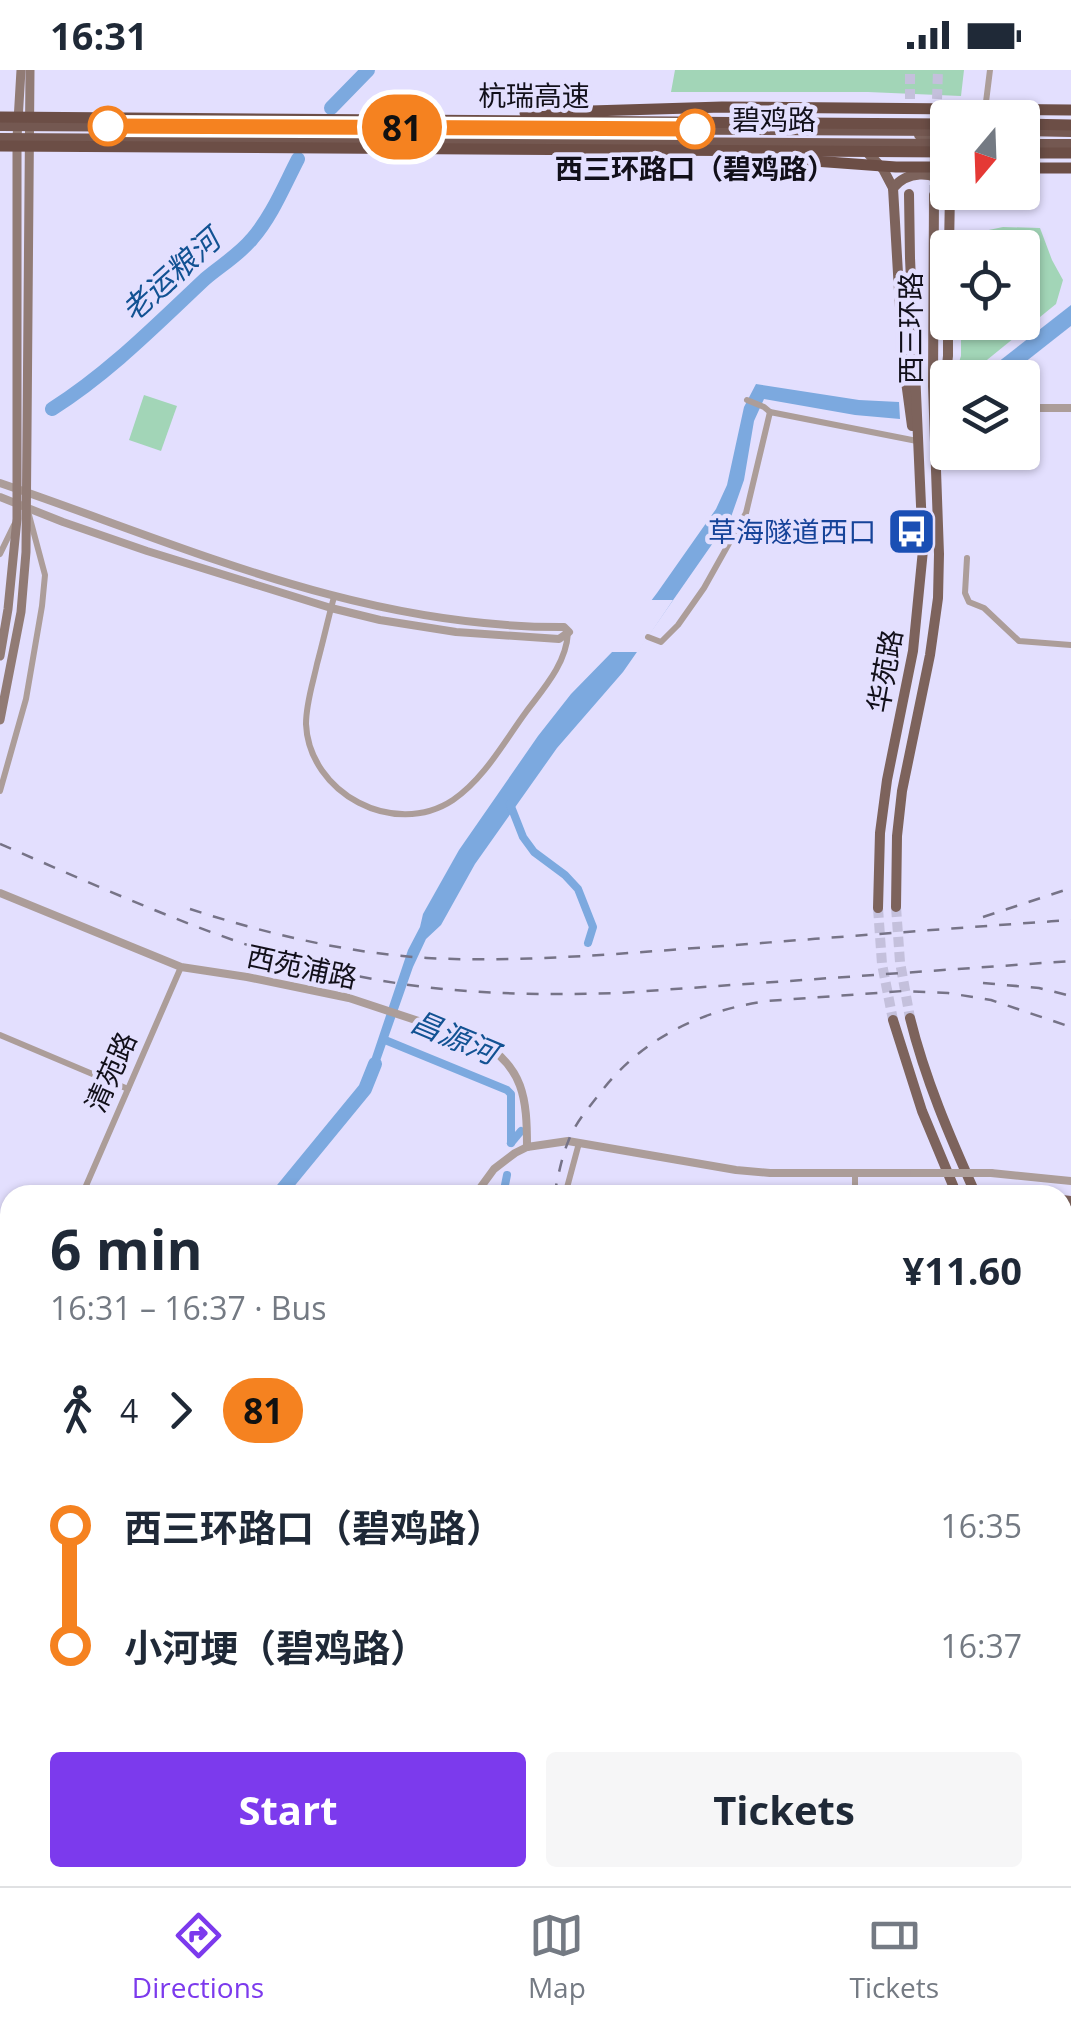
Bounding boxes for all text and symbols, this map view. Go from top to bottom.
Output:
text: 16:31 [50,9,148,61]
street label: 杭瑞高速 [478,76,590,114]
line badge: 81 [357,94,447,160]
street label: 碧鸡路 [732,100,816,138]
north arrow [930,100,1040,210]
map controls [930,100,1040,470]
text: 81 [382,104,422,151]
unlabelled marker [89,107,127,145]
marker: 西三环路口（碧鸡路） [676,110,714,148]
place label: 西三环路口（碧鸡路） [555,149,835,187]
water label: 老运粮河 [112,216,232,330]
button: locate [930,230,1040,340]
street label: 西三环路 [891,272,929,384]
button: layers [930,360,1040,470]
bus stop icon: 草海隧道西口 [885,506,937,558]
place label: 草海隧道西口 [708,512,876,550]
street label: 华苑路 [858,626,910,715]
street label: 西苑浦路 [243,936,361,996]
water label: 昌源河 [405,1000,509,1075]
street label: 清苑路 [76,1025,145,1118]
text: 6 min [50,1211,203,1286]
text: ¥11.60 [903,1244,1022,1296]
text: 16:31 – 16:37 · Bus [50,1286,326,1329]
icon: walk [50,1383,105,1438]
icon: forward [153,1383,208,1438]
text: 81 [243,1387,283,1434]
text: 4 [120,1389,138,1432]
text: 西三环路口（碧鸡路） [124,1501,504,1553]
text: 16:35 [940,1504,1022,1547]
text: 小河埂（碧鸡路） [124,1621,428,1673]
text: 16:37 [940,1624,1022,1667]
button: Start [50,1752,526,1867]
button: Tickets [546,1752,1022,1867]
tab: Directions [132,1908,264,2006]
tab: Map [528,1908,586,2006]
tab: Tickets [849,1908,939,2006]

